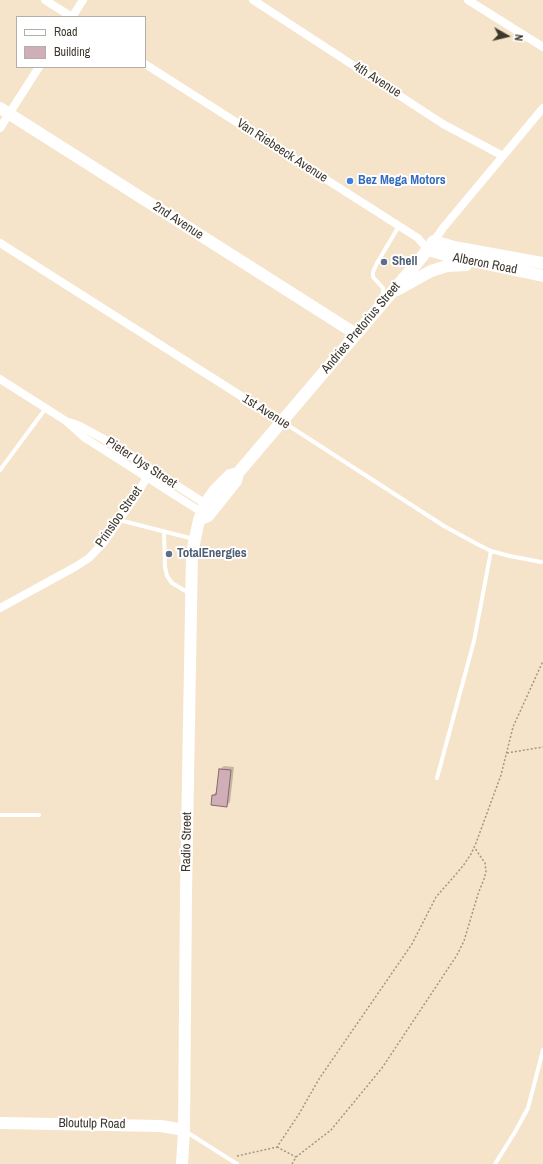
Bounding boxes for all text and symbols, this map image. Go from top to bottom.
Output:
legend [16,16,146,68]
north arrow [487,16,527,56]
text: Road [54,24,78,40]
text: N [511,33,526,42]
text: Building [54,44,90,60]
street label: 4th Avenue [350,59,404,101]
street label: Van Riebeeck Avenue [234,116,330,186]
place label: Bez Mega Motors [358,173,446,189]
marker: Bez Mega Motors [345,176,355,186]
street label: 2nd Avenue [150,199,206,243]
street label: Alberon Road [452,250,518,278]
place label: Shell [392,254,417,270]
marker: Shell [379,257,389,267]
street label: Andries Pretorius Street [318,279,404,377]
street label: 1st Avenue [239,391,293,433]
street label: Pieter Uys Street [103,434,179,492]
street label: Prinsloo Street [92,484,146,550]
place label: TotalEnergies [177,546,247,562]
marker: TotalEnergies [164,549,174,559]
street label: Radio Street [179,812,195,872]
street label: Bloutulp Road [58,1116,126,1132]

